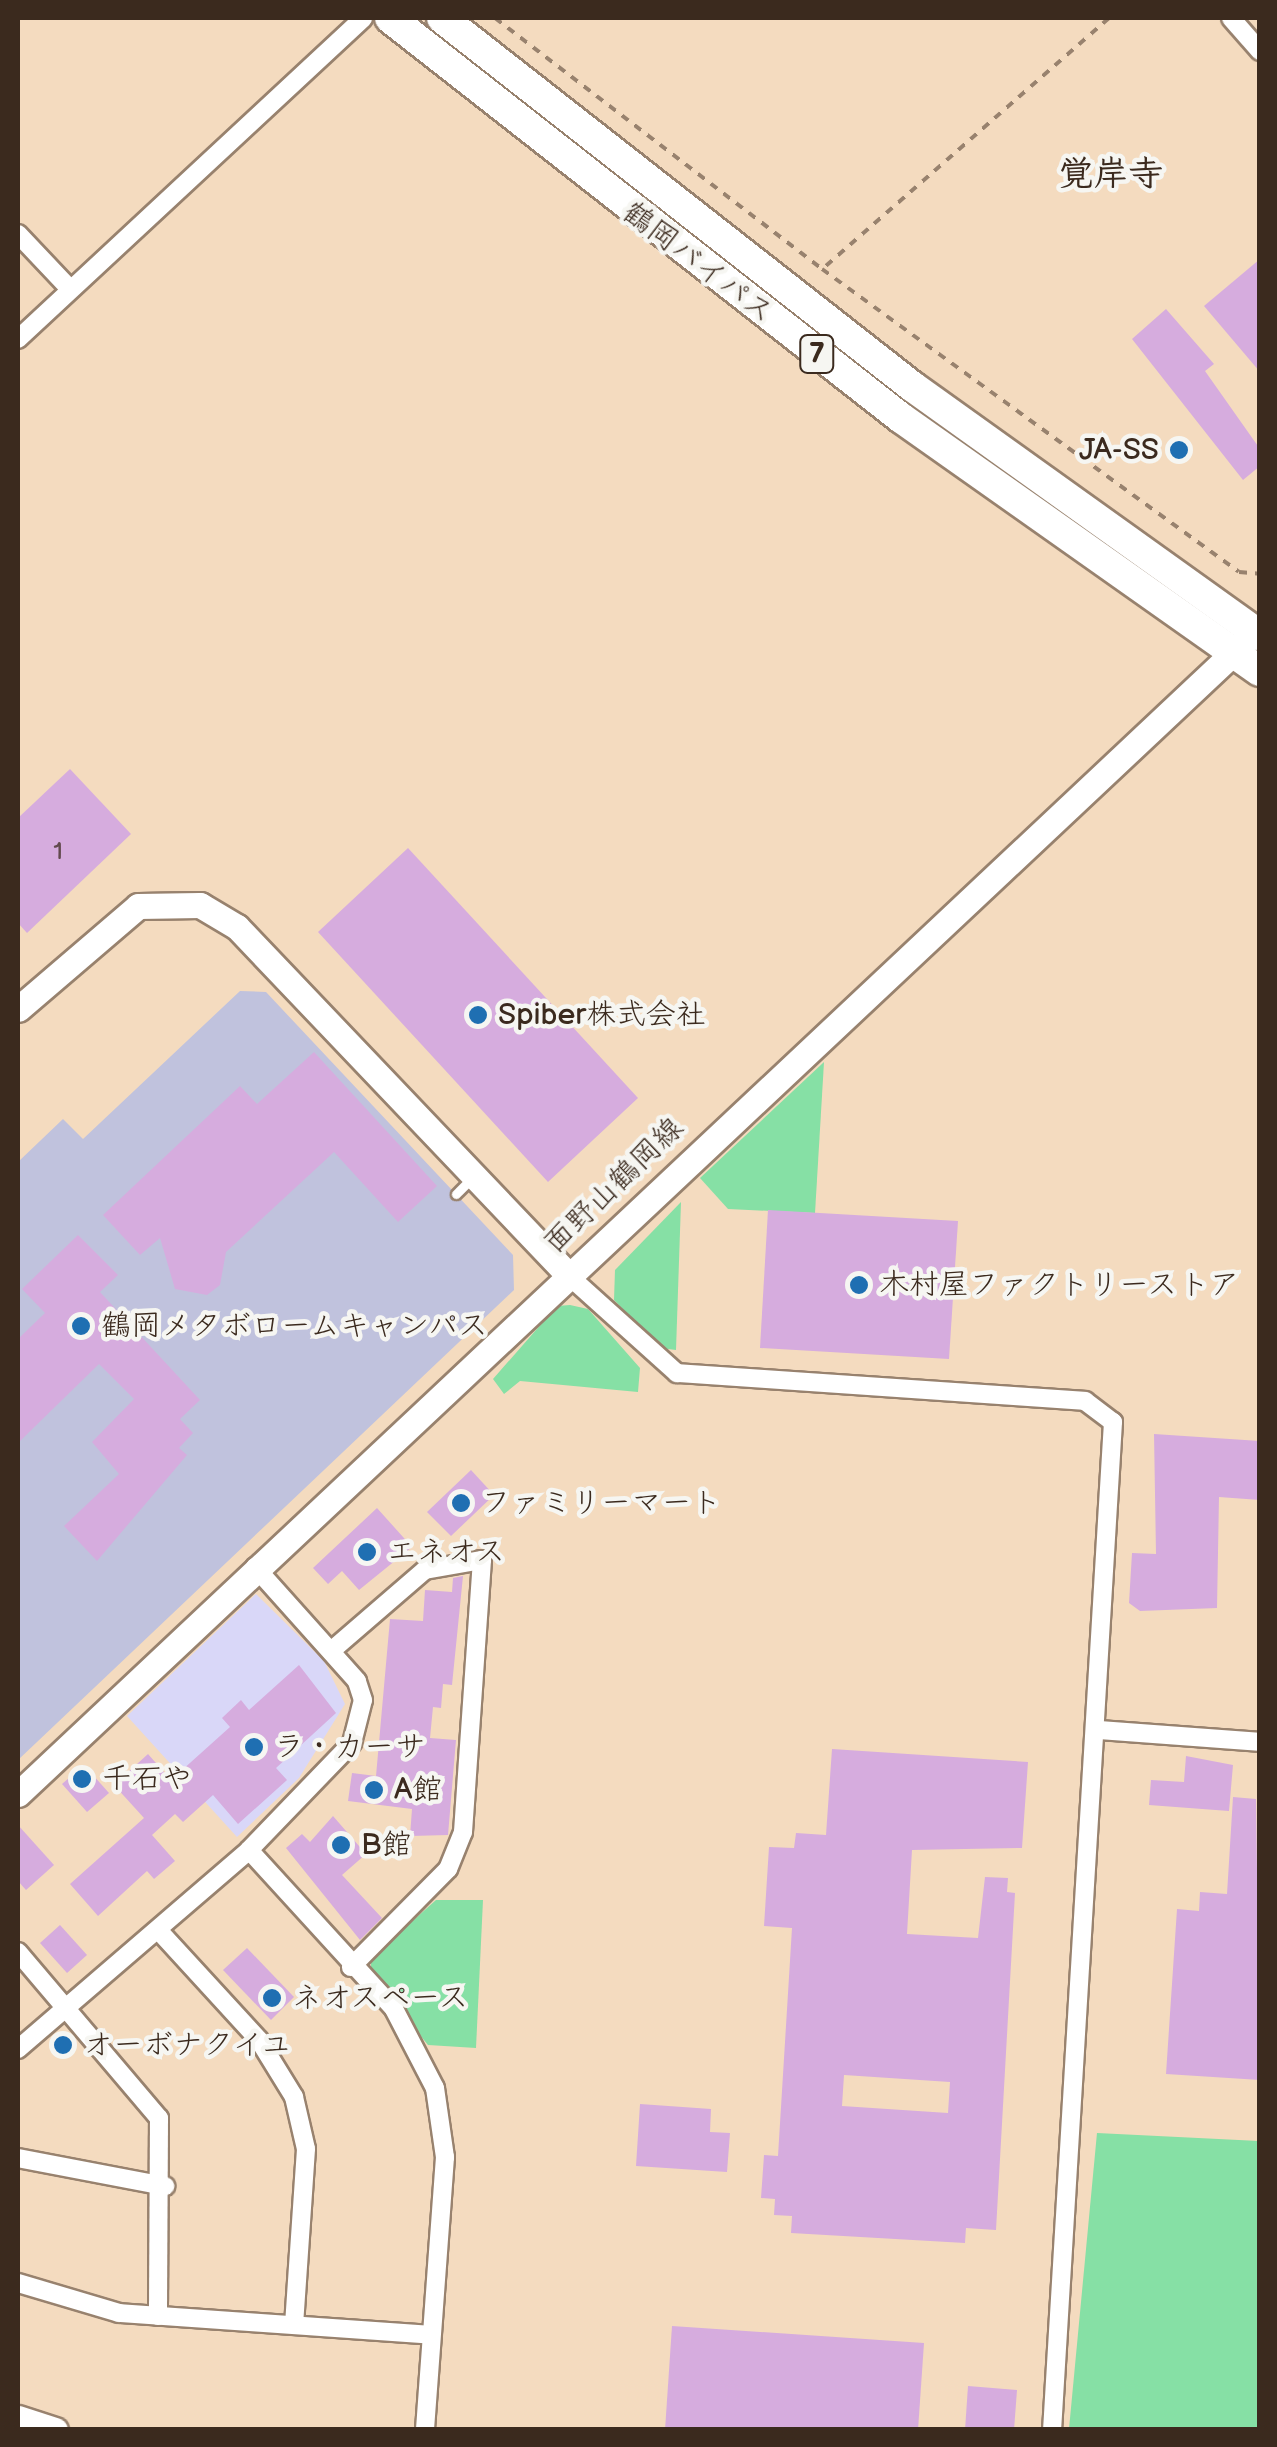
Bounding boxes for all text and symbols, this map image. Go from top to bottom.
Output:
district label: 覚岸寺 [1059,154,1163,196]
street label: 鶴岡バイパス [615,194,781,332]
road number: 7 [797,331,837,377]
place label: JA-SS [1079,432,1159,468]
marker: JA-SS [1168,439,1190,461]
house number: 1 [53,837,63,867]
place label: Spiber株式会社 [498,997,706,1033]
marker: Spiber株式会社 [467,1004,489,1026]
street label: 面野山鶴岡線 [537,1111,691,1261]
place label: 木村屋ファクトリーストア [879,1267,1239,1303]
marker: 木村屋ファクトリーストア [848,1274,870,1296]
place label: 鶴岡メタボロームキャンパス [101,1308,491,1344]
marker: 鶴岡メタボロームキャンパス [70,1315,92,1337]
place label: ファミリーマート [481,1485,721,1521]
marker: ファミリーマート [450,1492,472,1514]
place label: エネオス [387,1534,507,1570]
marker: エネオス [356,1541,378,1563]
place label: ラ・カーサ [274,1729,424,1765]
marker: ラ・カーサ [243,1736,265,1758]
place label: 千石や [102,1761,192,1797]
marker: 千石や [71,1768,93,1790]
place label: A館 [394,1772,442,1808]
marker: A館 [363,1779,385,1801]
place label: B館 [361,1827,412,1863]
marker: B館 [330,1834,352,1856]
place label: ネオスペース [292,1980,472,2016]
marker: ネオスペース [261,1987,283,2009]
place label: オーボナクイユ [83,2027,293,2063]
marker: オーボナクイユ [52,2034,74,2056]

